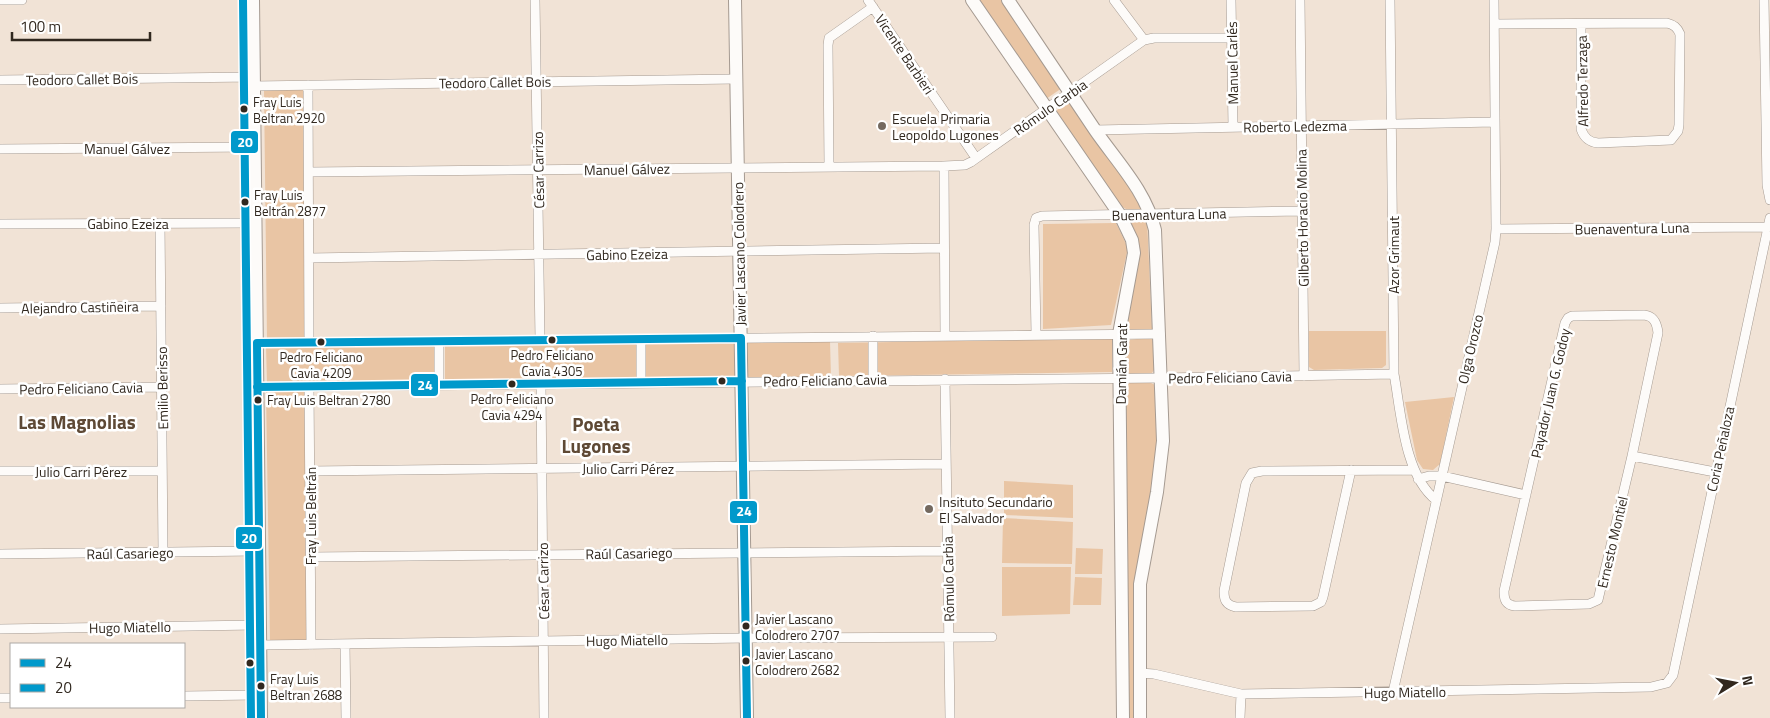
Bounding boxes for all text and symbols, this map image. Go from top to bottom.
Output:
scale bar [12,10,150,42]
street label: Vicente Barbieri [870,10,940,98]
text: 100 m [20,15,61,38]
street label: Manuel Carlés [1221,21,1243,105]
street label: Alfredo Terzaga [1571,35,1593,127]
street label: Teodoro Callet Bois [26,68,138,90]
street label: Teodoro Callet Bois [439,71,551,93]
street label: Rómulo Carbia [1009,74,1091,140]
place label: Fray Luis Beltran 2920 [253,92,325,128]
marker: Fray Luis Beltran 2920 [239,104,249,114]
place label: Escuela Primaria Leopoldo Lugones [892,108,999,145]
street label: Roberto Ledezma [1243,115,1347,137]
marker: Escuela Primaria Leopoldo Lugones [876,120,888,132]
line badge: 20 [230,130,259,154]
text: 20 [237,131,253,152]
street label: César Carrizo [527,131,549,209]
street label: Manuel Gálvez [84,138,170,159]
street label: Gilberto Horacio Molina [1290,149,1314,287]
street label: Manuel Gálvez [584,158,670,180]
street label: Javier Lascano Colodrero [727,182,751,326]
place label: Fray Luis Beltrán 2877 [254,185,326,221]
marker: Fray Luis Beltrán 2877 [240,197,250,207]
street label: Buenaventura Luna [1112,203,1226,225]
street label: Gabino Ezeiza [87,213,169,234]
street label: Azor Grimaut [1383,216,1404,294]
street label: Buenaventura Luna [1575,217,1689,239]
street label: Gabino Ezeiza [586,243,668,265]
street label: Alejandro Castiñeira [21,295,139,319]
street label: Olga Orozco [1452,312,1488,386]
street label: Damián Garat [1110,323,1132,405]
street label: Payador Juan G. Godoy [1525,326,1575,460]
marker: Pedro Feliciano Cavia 4305 [547,335,557,345]
marker: Pedro Feliciano Cavia 4209 [316,337,326,347]
place label: Pedro Feliciano Cavia 4305 [510,345,594,381]
street label: Emilio Berisso [151,346,173,430]
place label: Pedro Feliciano Cavia 4209 [279,347,363,383]
street label: Pedro Feliciano Cavia [1168,365,1292,389]
street label: Pedro Feliciano Cavia [763,368,887,392]
line badge: 24 [410,373,439,397]
text: 24 [417,374,433,395]
street label: Pedro Feliciano Cavia [19,376,143,400]
unlabelled marker [717,376,727,386]
marker: Pedro Feliciano Cavia 4294 [507,379,517,389]
place label: Pedro Feliciano Cavia 4294 [470,389,554,425]
place label: Fray Luis Beltran 2780 [267,390,391,410]
marker: Fray Luis Beltran 2780 [253,395,263,405]
street label: Coria Peñaloza [1701,404,1739,494]
district label: Las Magnolias [18,407,136,436]
district label: Poeta Lugones [562,409,630,460]
street label: Julio Carri Pérez [582,458,674,479]
street label: Julio Carri Pérez [35,461,127,482]
street label: Fray Luis Beltrán [300,467,321,565]
place label: Insituto Secundario El Salvador [939,491,1053,528]
street label: Ernesto Montiel [1591,494,1633,590]
line badge: 24 [729,500,758,524]
text: 24 [736,500,752,521]
marker: Insituto Secundario El Salvador [923,503,935,515]
line badge: 20 [235,526,263,550]
text: 20 [241,527,257,548]
street label: Rómulo Carbia [937,536,959,622]
street label: Raúl Casariego [86,542,174,564]
street label: César Carrizo [532,542,554,620]
street label: Raúl Casariego [585,542,673,564]
place label: Javier Lascano Colodrero 2707 [755,609,840,645]
street label: Hugo Miatello [89,616,171,638]
marker: Javier Lascano Colodrero 2707 [741,621,751,631]
street label: Hugo Miatello [586,629,668,651]
legend [10,643,185,708]
place label: Javier Lascano Colodrero 2682 [755,644,840,680]
text: 24 [55,651,72,674]
marker: Javier Lascano Colodrero 2682 [741,656,751,666]
unlabelled marker [245,658,255,668]
north arrow [1710,658,1760,708]
place label: Fray Luis Beltran 2688 [270,669,342,705]
text: N [1737,674,1759,687]
text: 20 [55,676,72,699]
marker: Fray Luis Beltran 2688 [256,681,266,691]
street label: Hugo Miatello [1364,681,1446,703]

